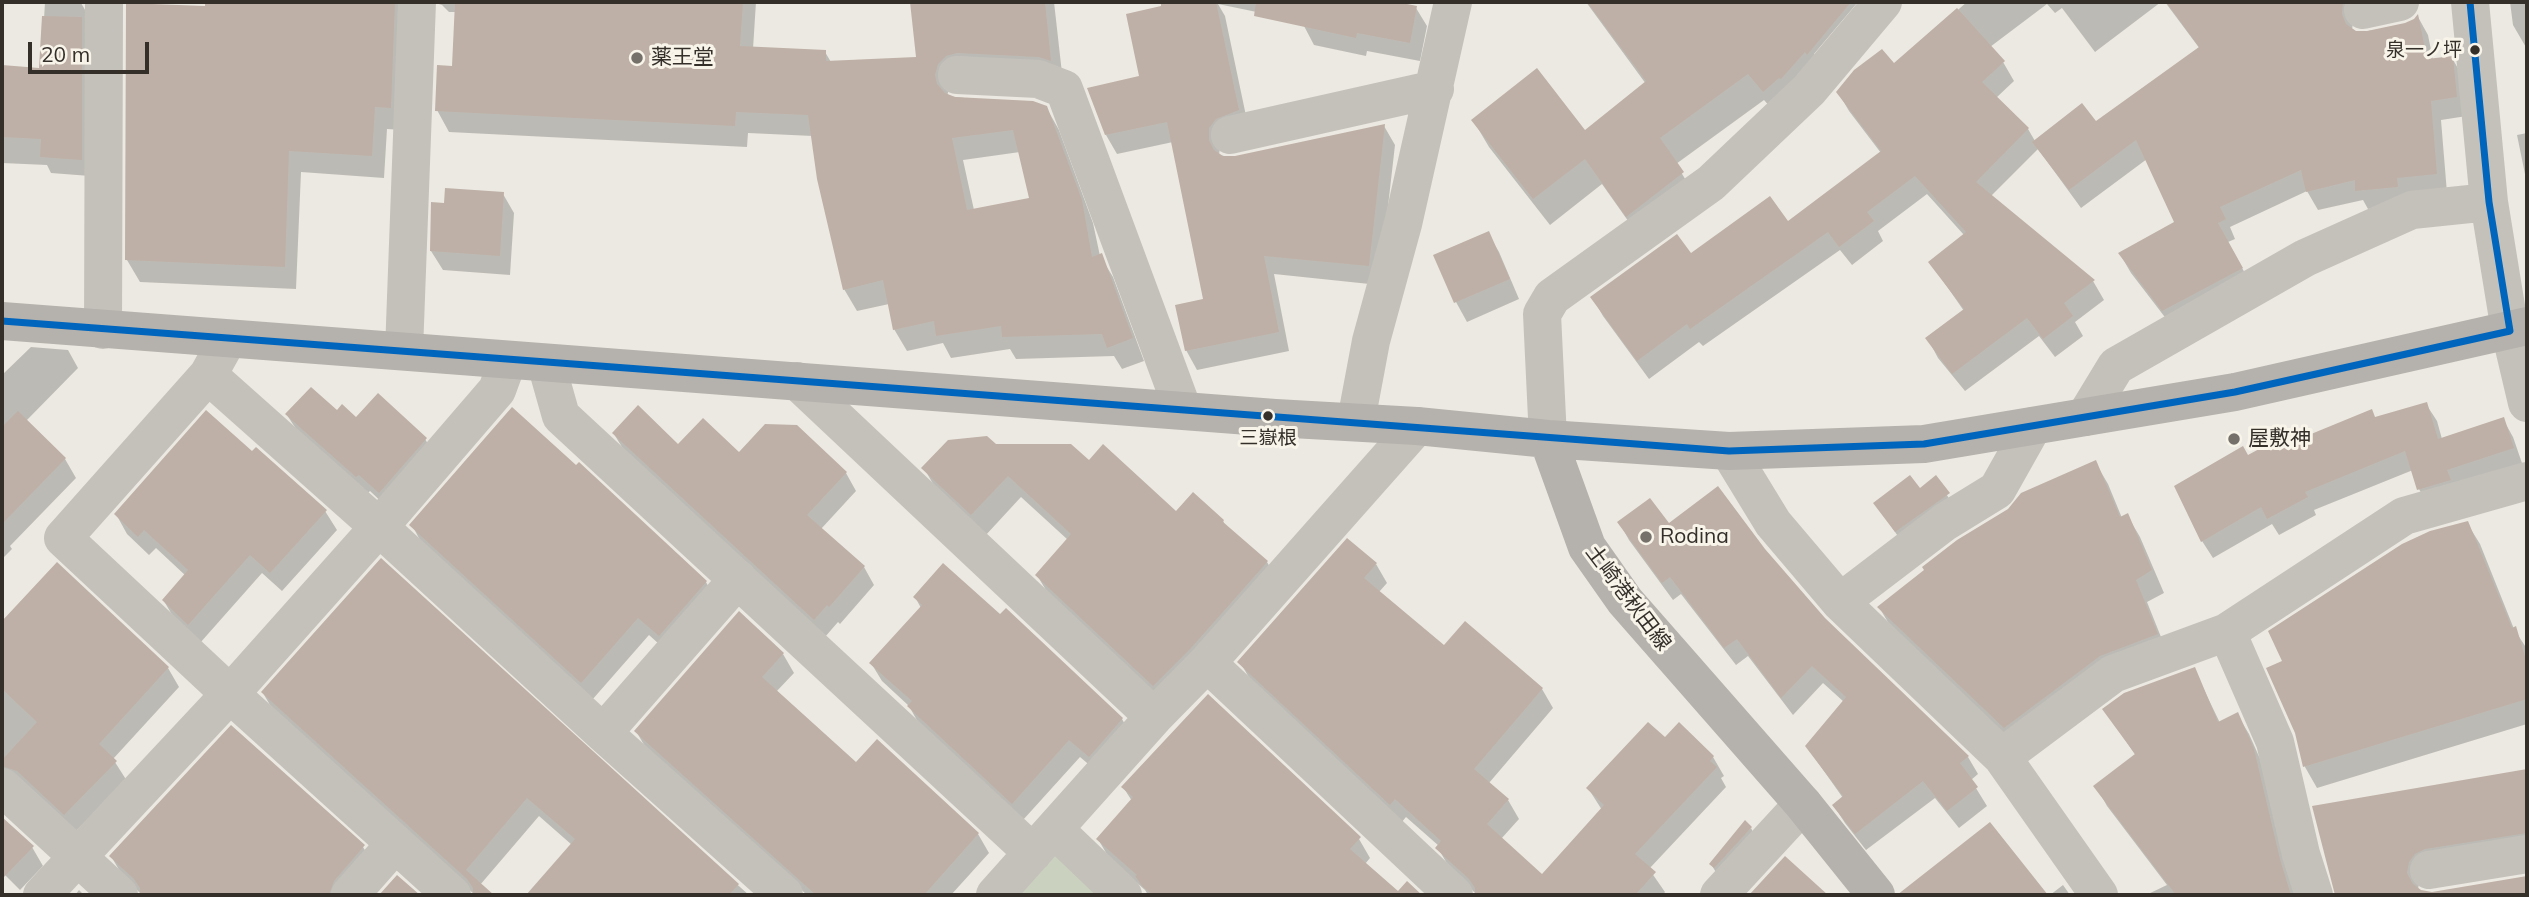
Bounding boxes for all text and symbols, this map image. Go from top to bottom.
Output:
scale bar [32,28,152,72]
place label: 泉一ノ坪 [2386,39,2462,61]
text: 20 m [41,41,90,67]
marker: 泉一ノ坪 [2468,43,2482,57]
place label: 薬王堂 [651,45,714,71]
marker: 薬王堂 [629,50,645,66]
marker: 三嶽根 [1261,409,1275,423]
place label: 屋敷神 [2248,426,2311,452]
place label: 三嶽根 [1240,427,1296,449]
marker: 屋敷神 [2226,431,2242,447]
place label: Rodina [1660,524,1729,550]
marker: Rodina [1638,529,1654,545]
street label: 土崎港秋田線 [1580,540,1676,656]

